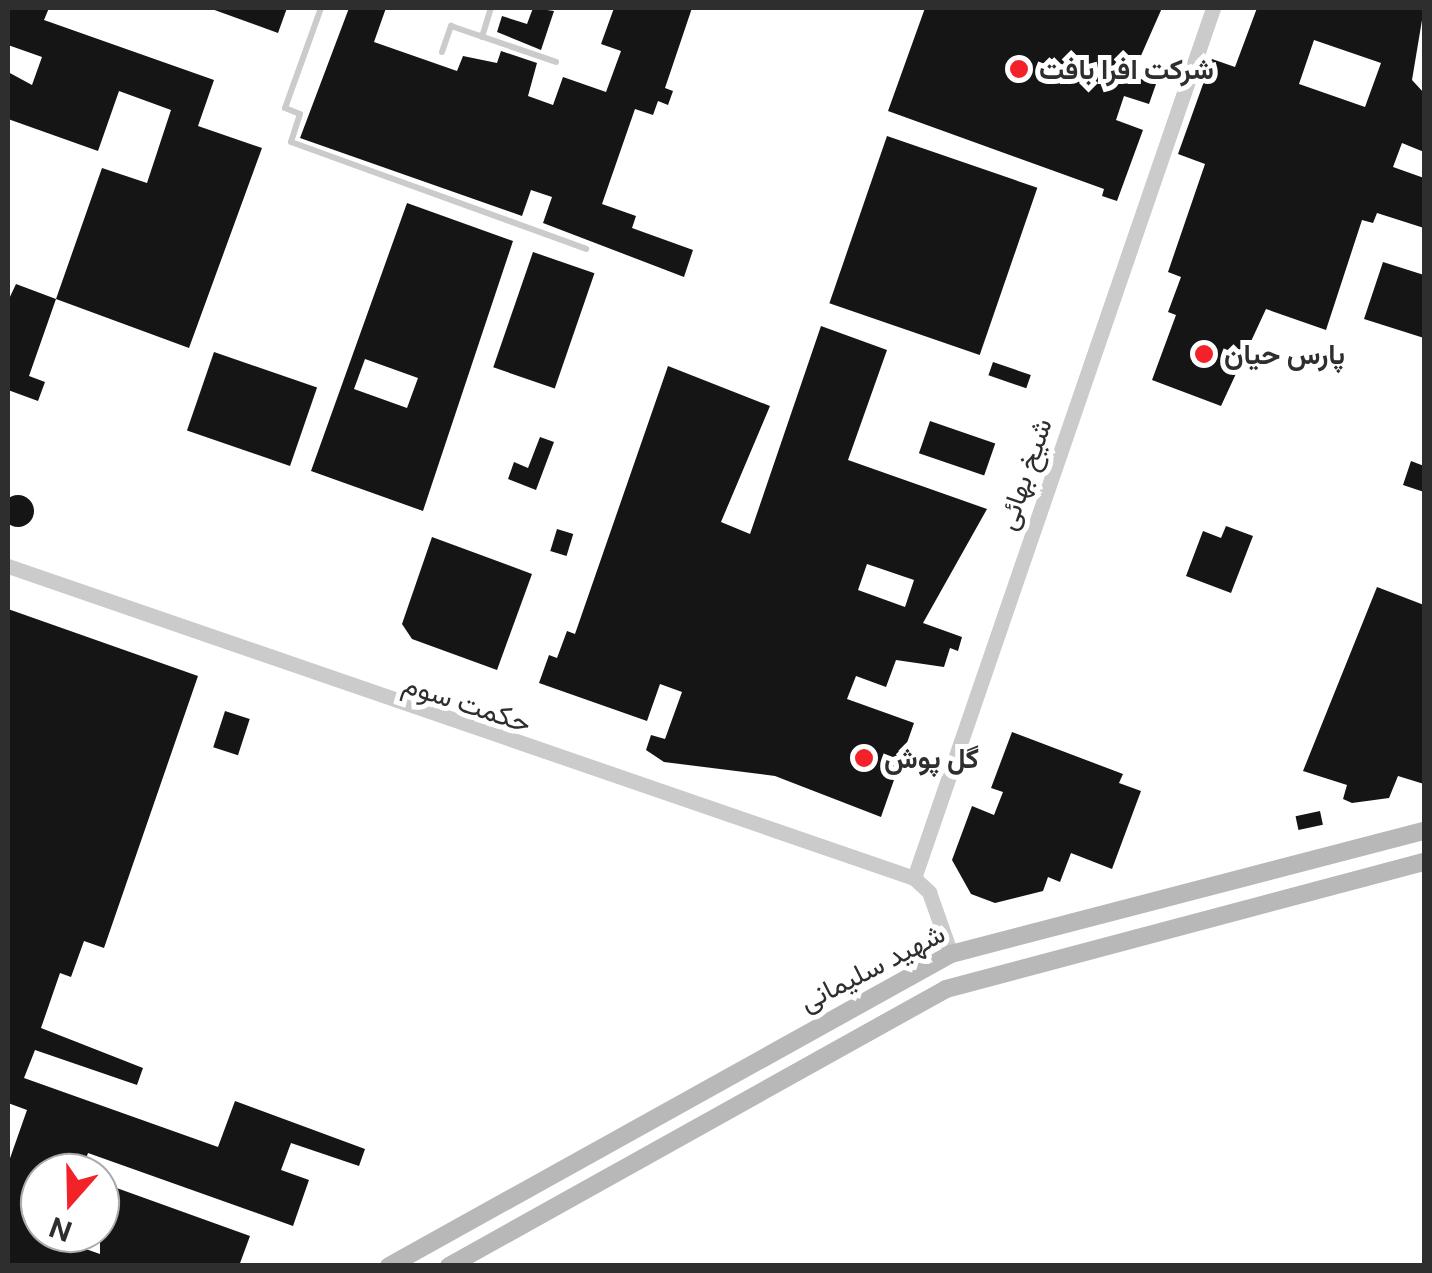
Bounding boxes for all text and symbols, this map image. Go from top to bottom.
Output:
place label: شرکت افرا بافت [1039,52,1214,86]
marker: شرکت افرا بافت [1008,58,1030,80]
place label: پارس حیان [1224,337,1345,371]
marker: پارس حیان [1193,343,1215,365]
street label: شیخ بهائی [989,414,1059,534]
street label: حکمت سوم [399,666,535,740]
place label: گل پوش [884,741,979,775]
marker: گل پوش [853,747,875,769]
street label: شهید سلیمانی [794,916,950,1018]
north arrow [20,1153,120,1253]
text: N [44,1211,76,1249]

